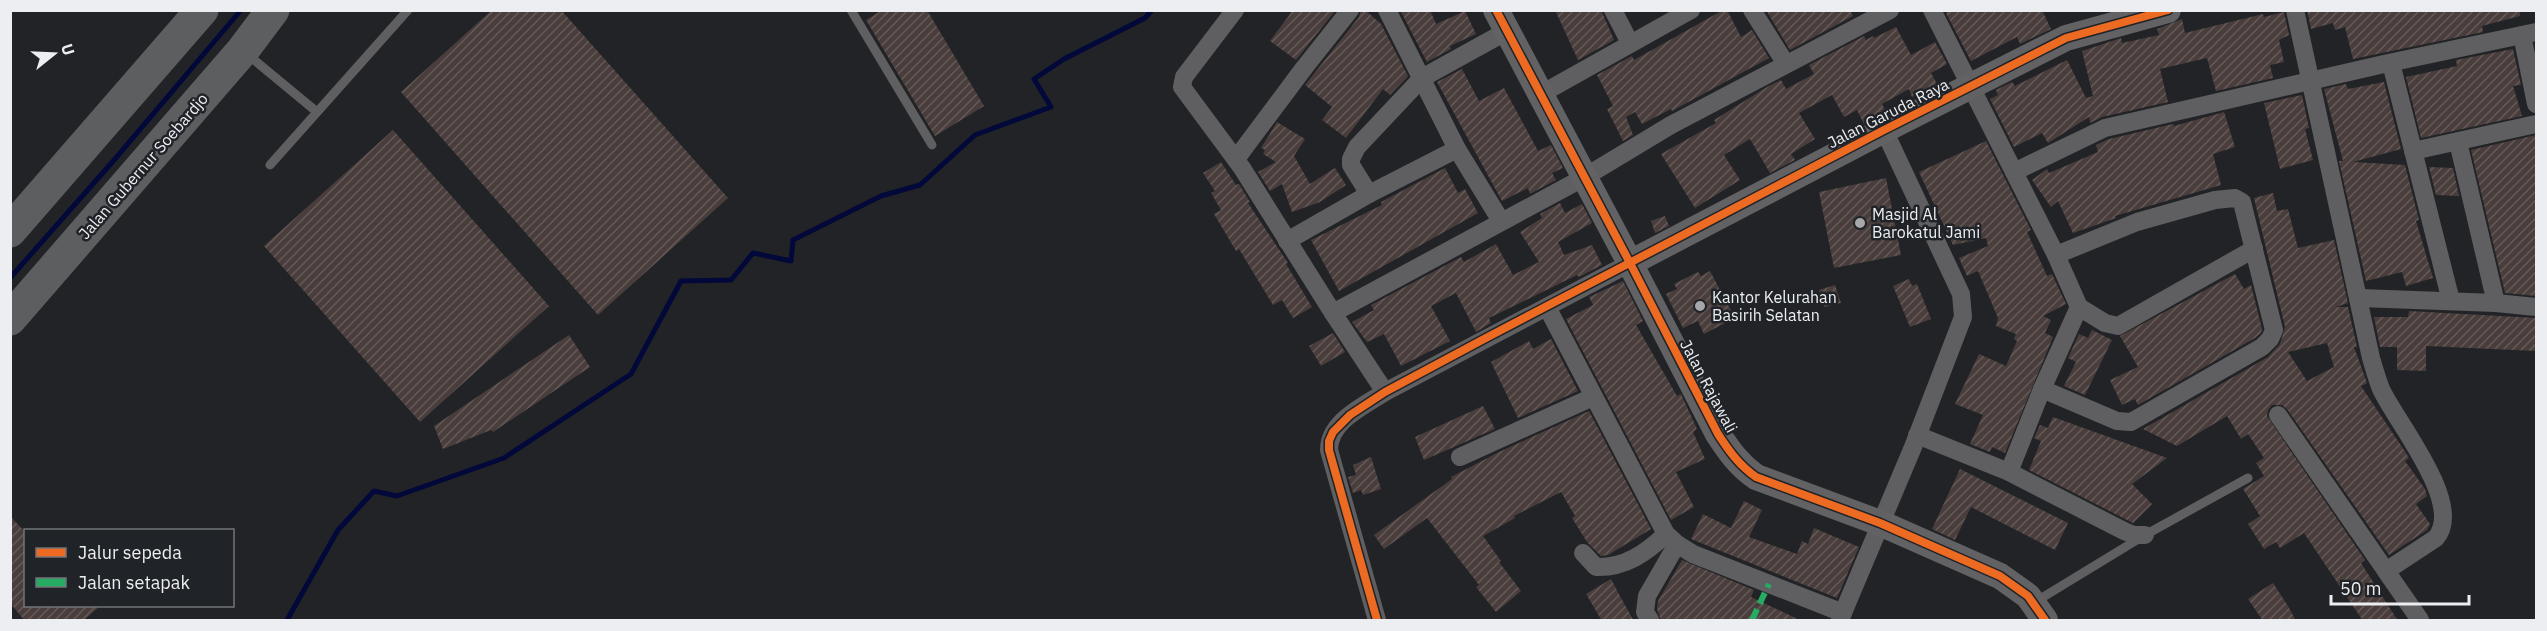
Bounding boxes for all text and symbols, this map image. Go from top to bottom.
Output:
north arrow [24,24,84,84]
text: U [57,41,79,58]
street label: Jalan Garuda Raya [1824,74,1952,152]
street label: Jalan Gubernur Soebardjo [74,89,212,243]
place label: Masjid Al Barokatul Jami [1872,204,1980,242]
marker: Masjid Al Barokatul Jami [1853,216,1867,230]
place label: Kantor Kelurahan Basirih Selatan [1712,287,1837,325]
marker: Kantor Kelurahan Basirih Selatan [1693,299,1707,313]
street label: Jalan Rajawali [1676,336,1742,436]
legend [24,529,234,607]
text: Jalur sepeda [78,541,182,564]
scale bar [2331,568,2469,606]
text: Jalan setapak [78,571,190,594]
text: 50 m [2340,577,2382,600]

